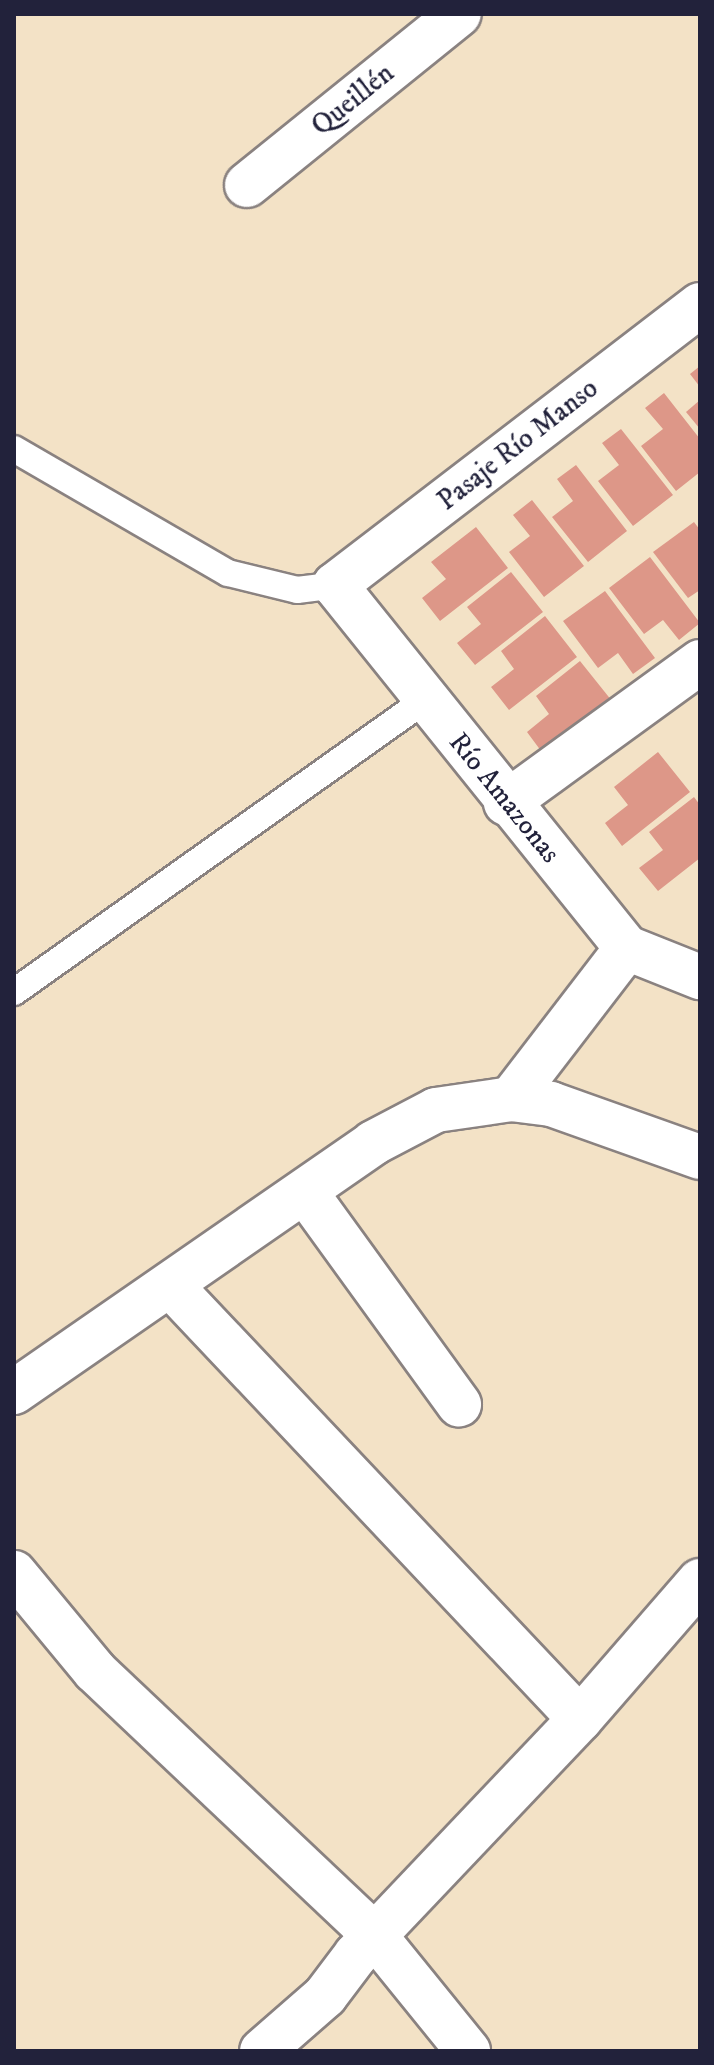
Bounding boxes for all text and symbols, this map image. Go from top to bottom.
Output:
street label: Queillén [305,57,401,143]
street label: Pasaje Río Manso [431,372,605,518]
street label: Río Amazonas [441,726,567,870]

